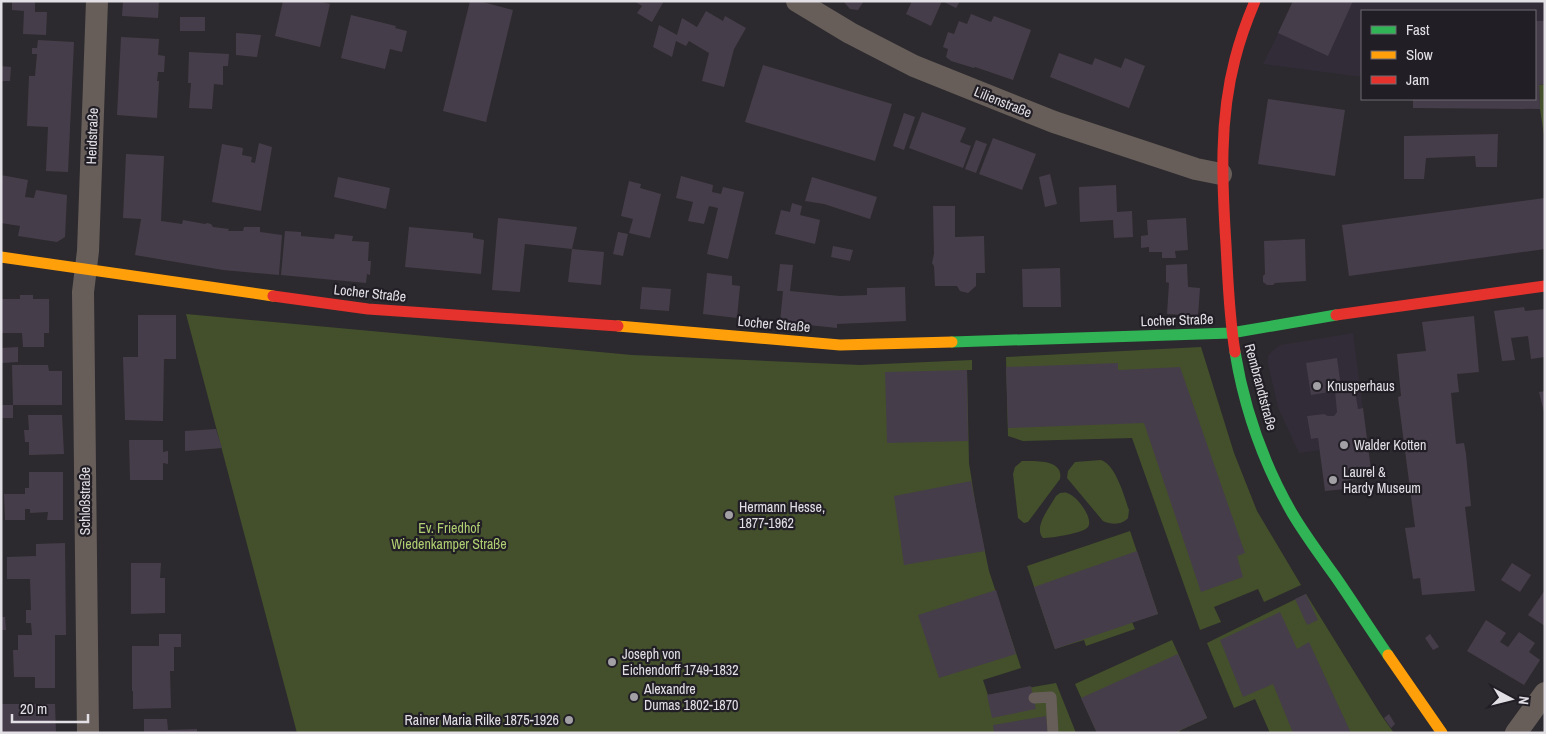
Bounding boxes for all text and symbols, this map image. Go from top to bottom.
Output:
legend [1361,10,1536,100]
text: Fast [1406,19,1430,40]
text: Slow [1406,44,1433,65]
text: Jam [1406,69,1429,90]
street label: Lilienstraße [972,82,1034,122]
street label: Heidstraße [82,107,102,165]
street label: Locher Straße [333,280,407,306]
street label: Locher Straße [1140,310,1214,330]
street label: Locher Straße [737,312,811,336]
street label: Rembrandtstraße [1241,342,1281,432]
place label: Knusperhaus [1327,377,1395,395]
marker: Knusperhaus [1311,380,1323,392]
place label: Walder Kotten [1354,436,1426,454]
marker: Walder Kotten [1338,439,1350,451]
place label: Laurel & Hardy Museum [1343,463,1421,497]
street label: Schloßstraße [76,467,94,535]
marker: Laurel & Hardy Museum [1327,474,1339,486]
place label: Hermann Hesse, 1877-1962 [739,498,825,532]
marker: Hermann Hesse, 1877-1962 [723,509,735,521]
park label: Ev. Friedhof Wiedenkamper Straße [391,519,507,553]
place label: Joseph von Eichendorff 1749-1832 [622,645,739,679]
marker: Joseph von Eichendorff 1749-1832 [606,656,618,668]
north arrow [1486,674,1536,724]
place label: Alexandre Dumas 1802-1870 [643,680,738,714]
marker: Alexandre Dumas 1802-1870 [628,691,640,703]
scale bar [12,692,89,724]
text: N [1514,695,1533,706]
text: 20 m [20,698,47,719]
place label: Rainer Maria Rilke 1875-1926 [405,711,559,729]
marker: Rainer Maria Rilke 1875-1926 [563,714,575,726]

